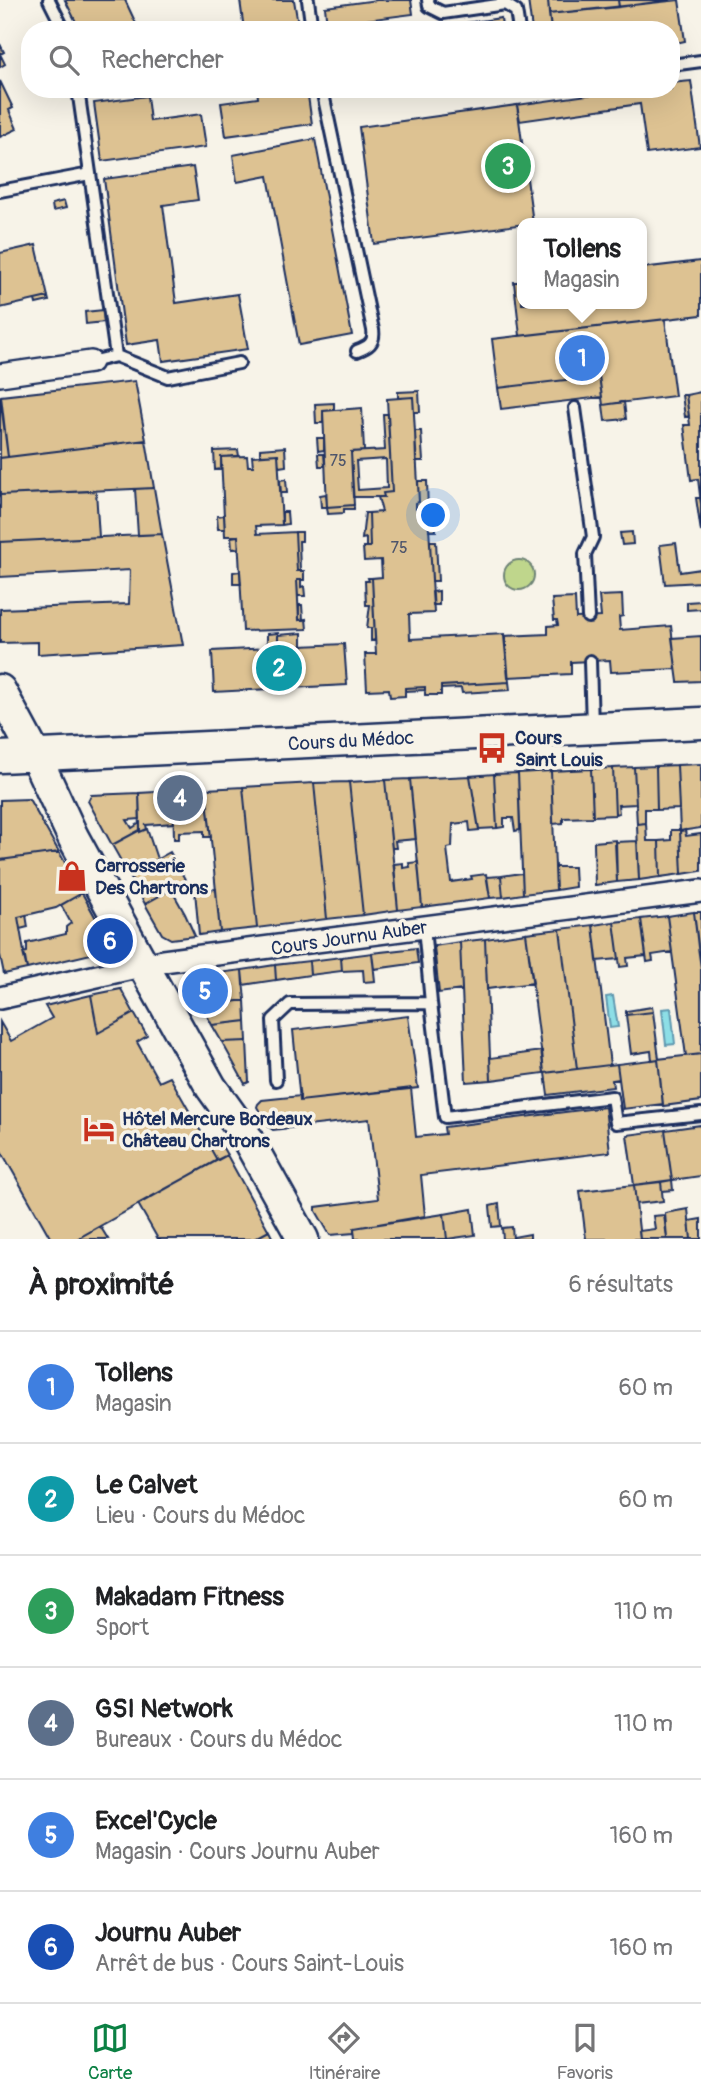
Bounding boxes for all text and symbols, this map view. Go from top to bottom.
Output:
search box [21,21,680,98]
icon: search [45,41,83,79]
text: Rechercher [101,44,224,76]
pin: 3 [485,140,531,192]
popup [517,218,647,309]
text: Tollens [543,233,621,265]
text: Magasin [543,265,620,294]
pin: 1 [559,332,605,384]
house number: 75 [329,451,347,471]
your location [416,498,450,532]
house number: 75 [390,538,408,558]
pin: 2 [256,642,302,694]
street label: Cours du Médoc [287,726,415,756]
place label: Cours Saint Louis [515,726,603,772]
bus stop icon: Cours Saint Louis [475,731,509,765]
pin: 4 [157,772,203,824]
place label: Carrosserie Des Chartrons [95,854,209,900]
shop icon: Carrosserie Des Chartrons [55,859,89,893]
pin: 6 [87,915,133,967]
street label: Cours Journu Auber [269,915,429,961]
pin: 5 [182,965,228,1017]
place label: Hôtel Mercure Bordeaux Château Chartrons [122,1107,313,1153]
hotel icon: Hôtel Mercure Bordeaux Château Chartrons [82,1112,116,1146]
text: À proximité [28,1266,174,1303]
text: 6 résultats [568,1270,673,1299]
text: Tollens [95,1357,173,1389]
text: 1 [47,1373,56,1402]
text: 60 m [618,1373,673,1402]
text: Magasin [95,1389,172,1418]
text: Le Calvet [95,1469,197,1501]
text: 2 [45,1485,57,1514]
text: 60 m [618,1485,673,1514]
text: Lieu · Cours du Médoc [95,1501,305,1530]
text: Makadam Fitness [95,1581,284,1613]
text: 3 [45,1597,57,1626]
text: 110 m [614,1597,673,1626]
text: Sport [95,1613,149,1642]
text: GSI Network [95,1693,233,1725]
text: 4 [44,1709,58,1738]
text: 110 m [614,1709,673,1738]
text: Bureaux · Cours du Médoc [95,1725,342,1754]
text: Excel'Cycle [95,1805,217,1837]
text: 5 [45,1821,57,1850]
text: 160 m [609,1821,673,1850]
text: Magasin · Cours Journu Auber [95,1837,380,1866]
text: Journu Auber [95,1917,241,1949]
text: 6 [44,1933,58,1962]
text: 160 m [609,1933,673,1962]
text: Arrêt de bus · Cours Saint-Louis [95,1949,404,1978]
tab: Carte [88,2019,132,2085]
tab: Itinéraire [308,2019,380,2085]
tab: Favoris [556,2019,613,2085]

